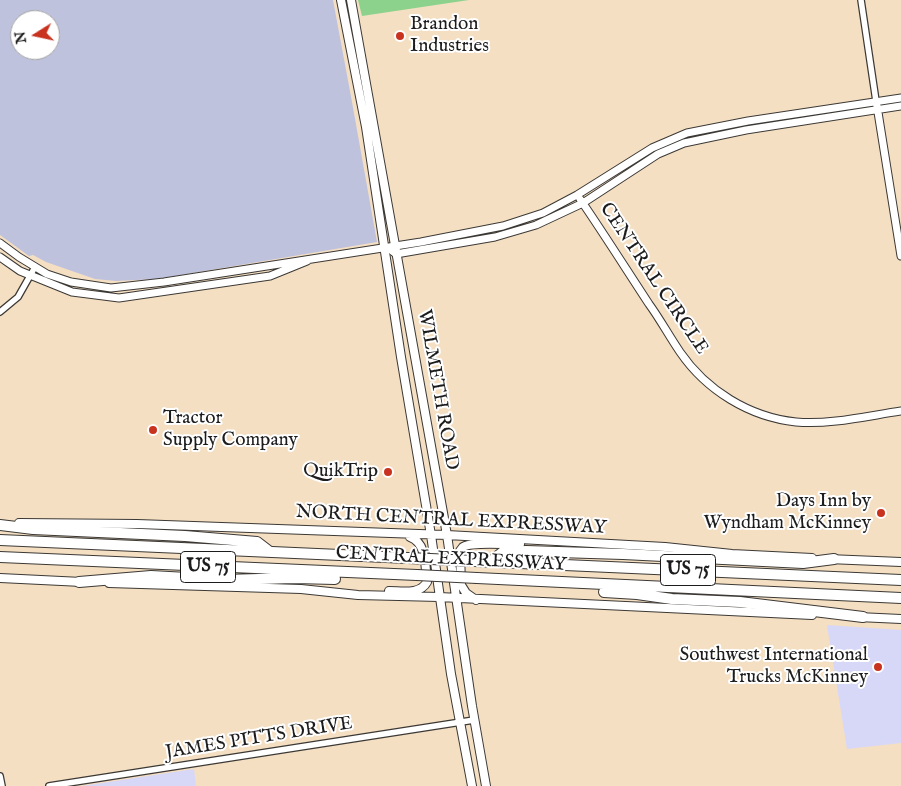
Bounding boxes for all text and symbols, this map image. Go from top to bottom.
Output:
north arrow [10,10,60,60]
place label: Brandon Industries [410,14,489,58]
text: N [11,30,31,45]
marker: Brandon Industries [394,30,406,42]
street label: CENTRAL CIRCLE [594,199,712,359]
street label: WILMETH ROAD [412,308,462,472]
place label: Tractor Supply Company [163,408,298,452]
marker: Tractor Supply Company [147,424,159,436]
place label: QuikTrip [303,461,378,483]
marker: QuikTrip [382,466,394,478]
place label: Days Inn by Wyndham McKinney [704,491,871,535]
street label: NORTH CENTRAL EXPRESSWAY [295,501,607,541]
marker: Days Inn by Wyndham McKinney [875,507,887,519]
street label: CENTRAL EXPRESSWAY [335,543,567,577]
road number: US 75 [180,552,236,582]
road number: US 75 [660,554,716,586]
place label: Southwest International Trucks McKinney [679,645,868,689]
marker: Southwest International Trucks McKinney [872,661,884,673]
street label: JAMES PITTS DRIVE [164,713,354,765]

